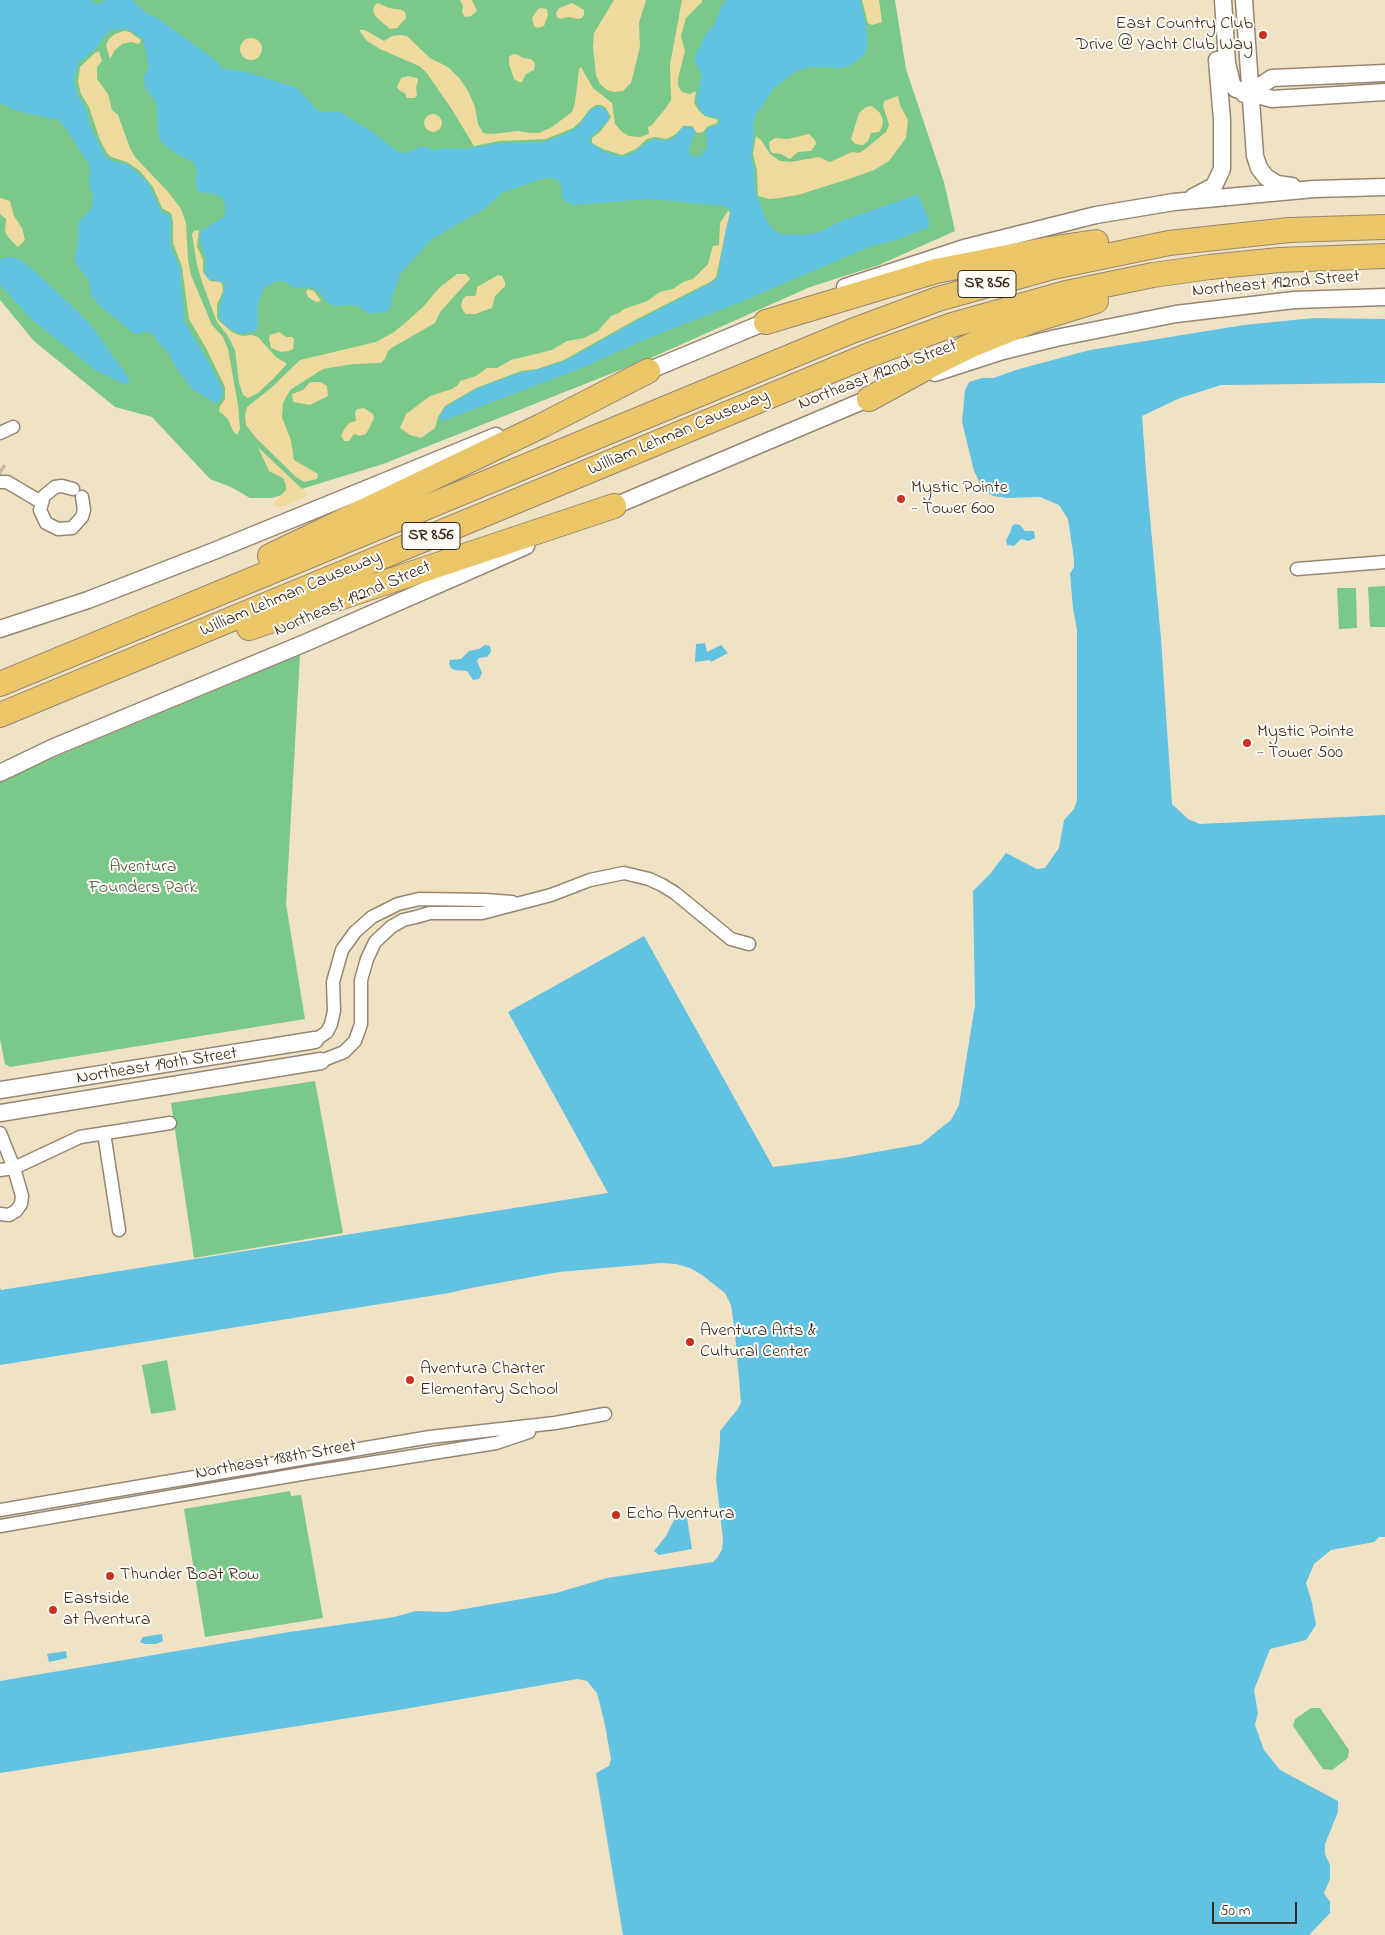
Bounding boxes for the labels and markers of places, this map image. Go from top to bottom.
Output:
place label: East Country Club Drive @ Yacht Club Way [1076,14,1253,56]
marker: East Country Club Drive @ Yacht Club Way [1257,29,1269,41]
place label: Mystic Pointe - Tower 600 [911,478,1008,520]
marker: Mystic Pointe - Tower 600 [895,493,907,505]
place label: Mystic Pointe - Tower 500 [1257,722,1354,764]
marker: Mystic Pointe - Tower 500 [1241,737,1253,749]
place label: Aventura Arts & Cultural Center [700,1321,816,1364]
marker: Aventura Arts & Cultural Center [684,1336,696,1348]
place label: Aventura Charter Elementary School [420,1359,558,1402]
marker: Aventura Charter Elementary School [404,1374,416,1386]
place label: Echo Aventura [626,1504,734,1526]
marker: Echo Aventura [610,1509,622,1521]
place label: Thunder Boat Row [120,1565,259,1587]
marker: Thunder Boat Row [104,1570,116,1582]
place label: Eastside at Aventura [63,1589,150,1632]
marker: Eastside at Aventura [47,1604,59,1616]

